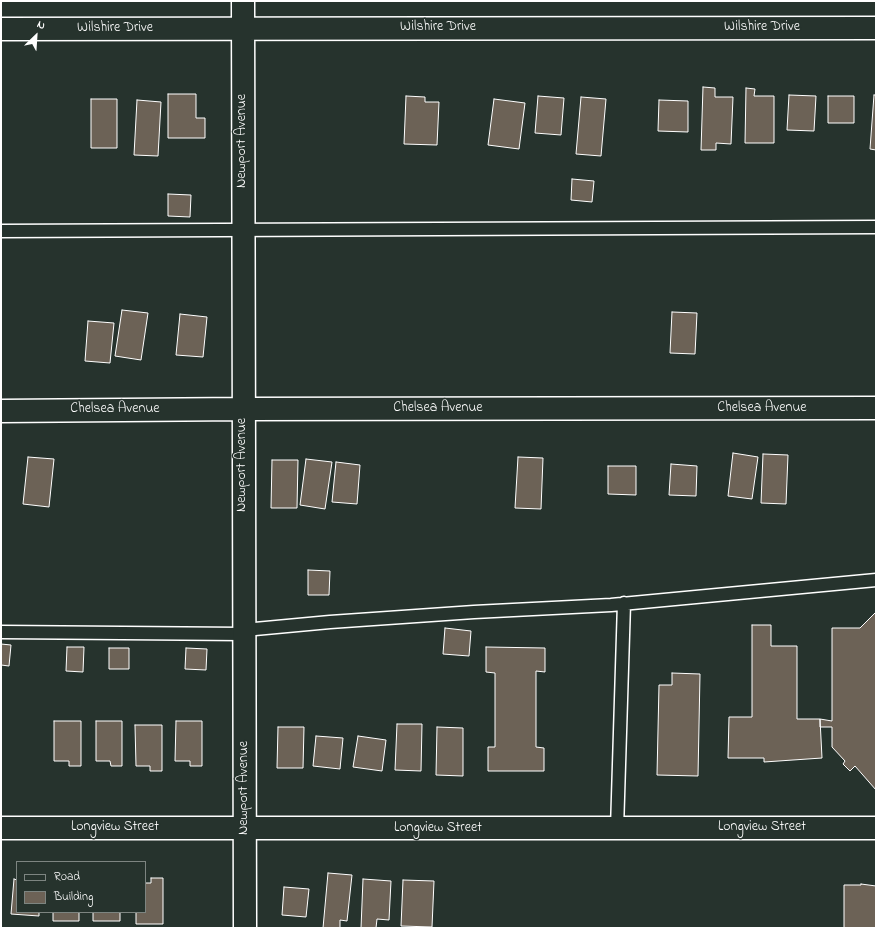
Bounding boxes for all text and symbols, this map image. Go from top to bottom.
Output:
north arrow [16,16,56,56]
text: N [34,16,48,34]
street label: Wilshire Drive [400,20,476,36]
street label: Wilshire Drive [724,20,800,36]
street label: Wilshire Drive [77,21,153,37]
street label: Newport Avenue [235,94,251,188]
street label: Chelsea Avenue [393,401,483,417]
street label: Chelsea Avenue [717,401,807,417]
street label: Chelsea Avenue [70,402,160,418]
street label: Newport Avenue [235,418,251,512]
street label: Newport Avenue [237,741,253,835]
street label: Longview Street [71,820,159,836]
street label: Longview Street [718,820,806,836]
street label: Longview Street [394,821,482,837]
legend [16,861,146,913]
text: Road [54,868,80,886]
text: Building [54,888,93,906]

